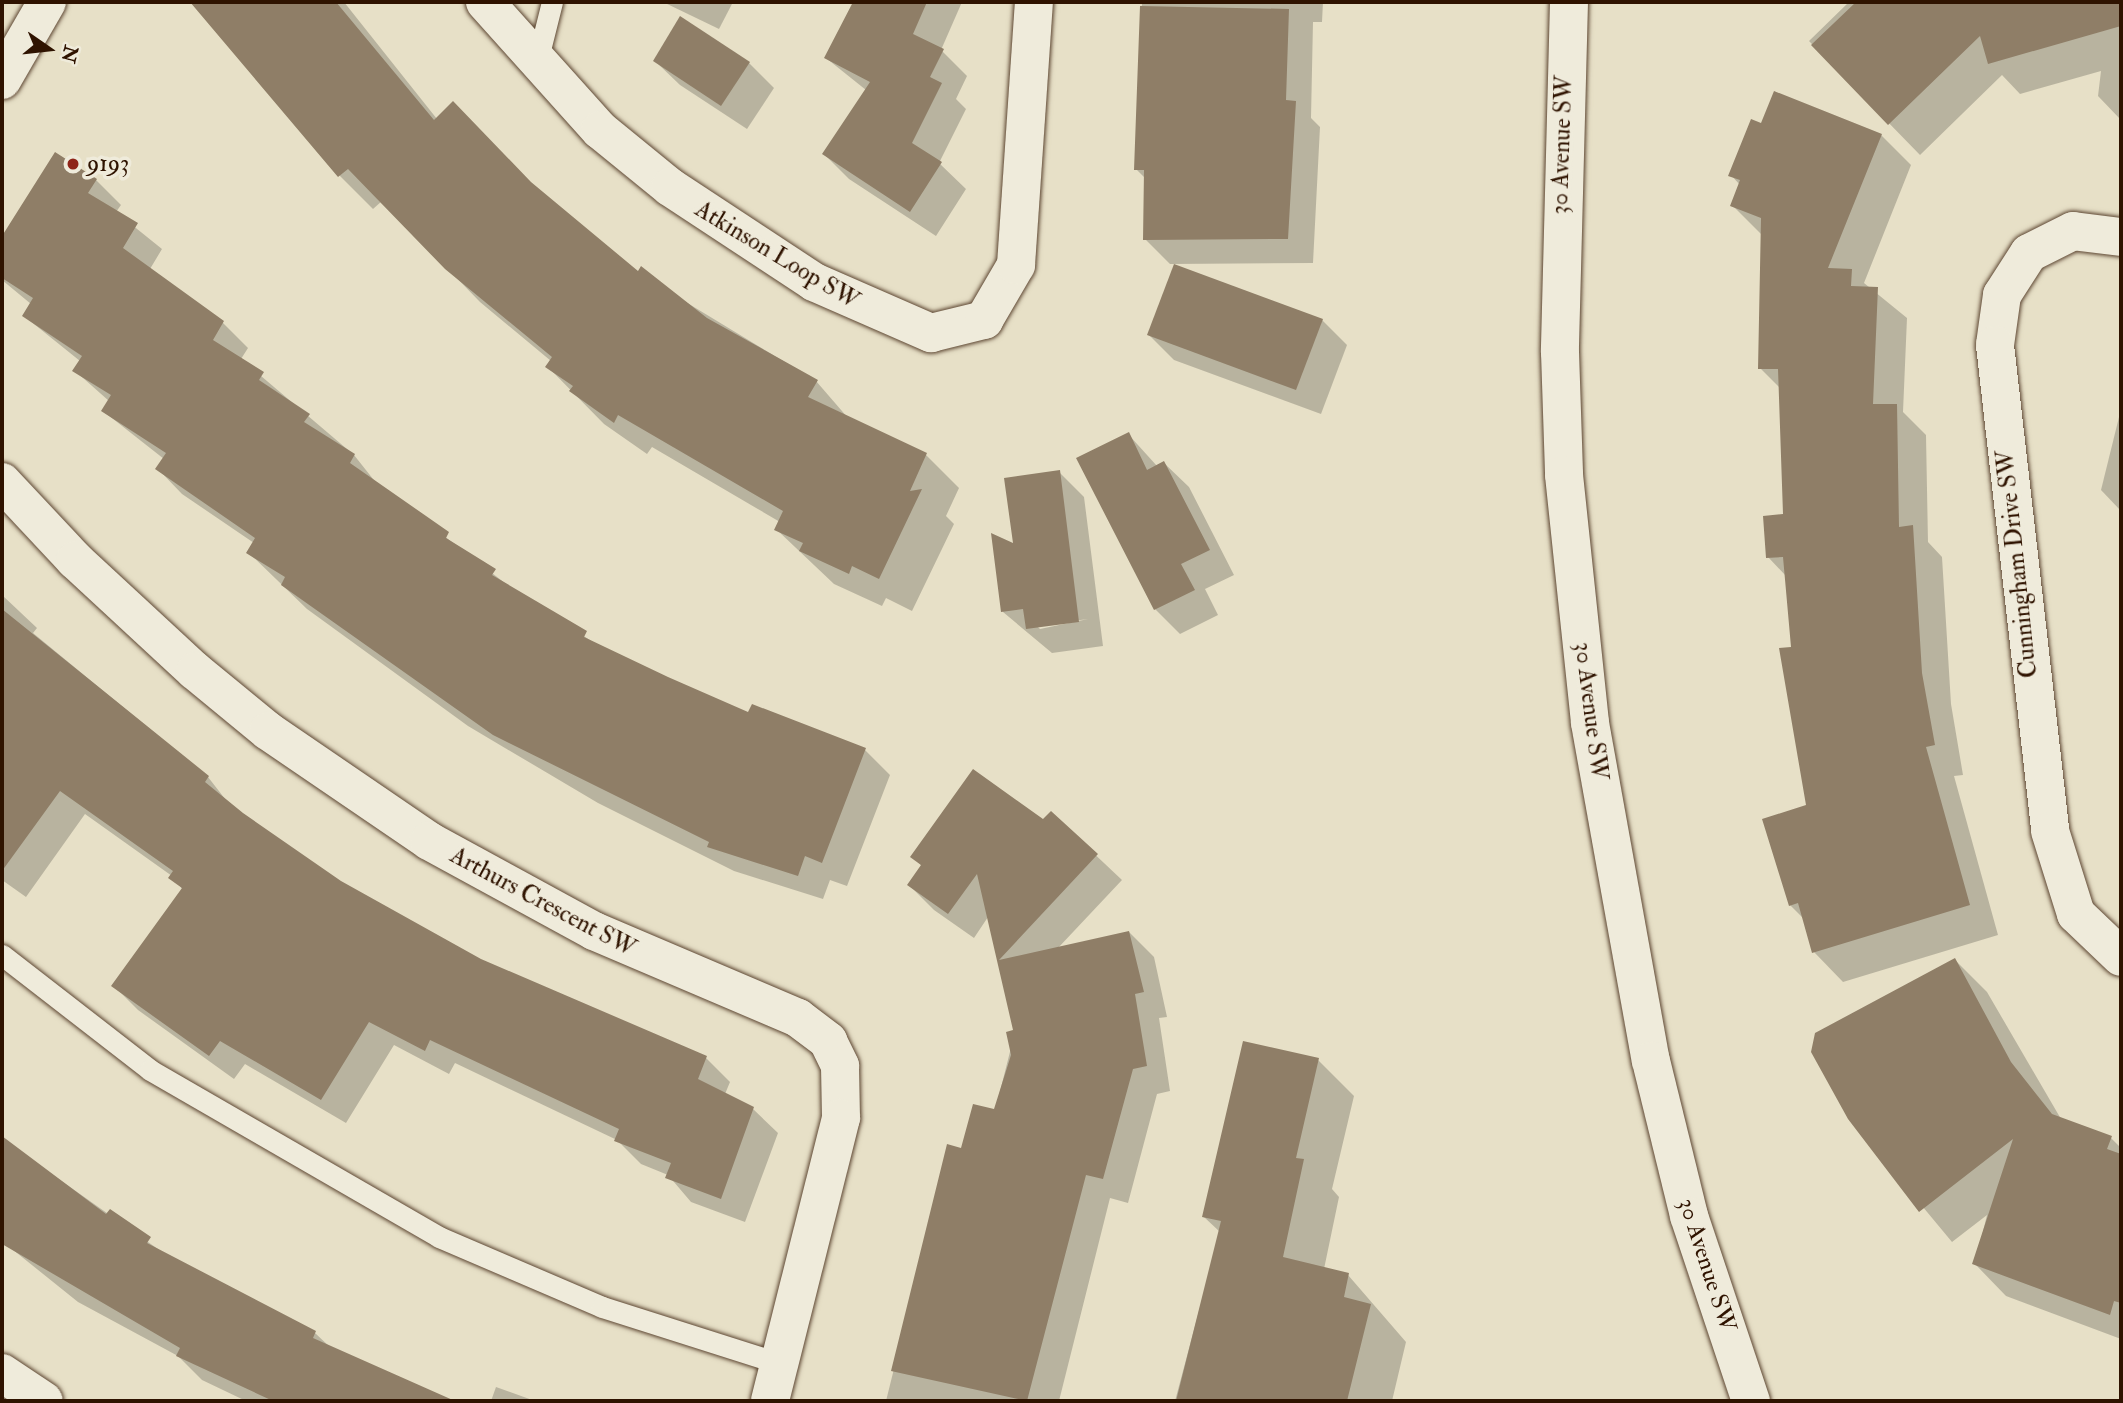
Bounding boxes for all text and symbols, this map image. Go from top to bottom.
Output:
north arrow [14,14,84,84]
text: N [56,43,83,65]
street label: 30 Avenue SW [1545,75,1579,215]
place label: 9193 [87,150,129,178]
marker: 9193 [65,156,81,172]
street label: Atkinson Loop SW [690,195,864,315]
street label: Cunningham Drive SW [1991,449,2043,679]
street label: 30 Avenue SW [1568,640,1614,782]
street label: Arthurs Crescent SW [445,841,641,963]
street label: 30 Avenue SW [1672,1195,1742,1335]

